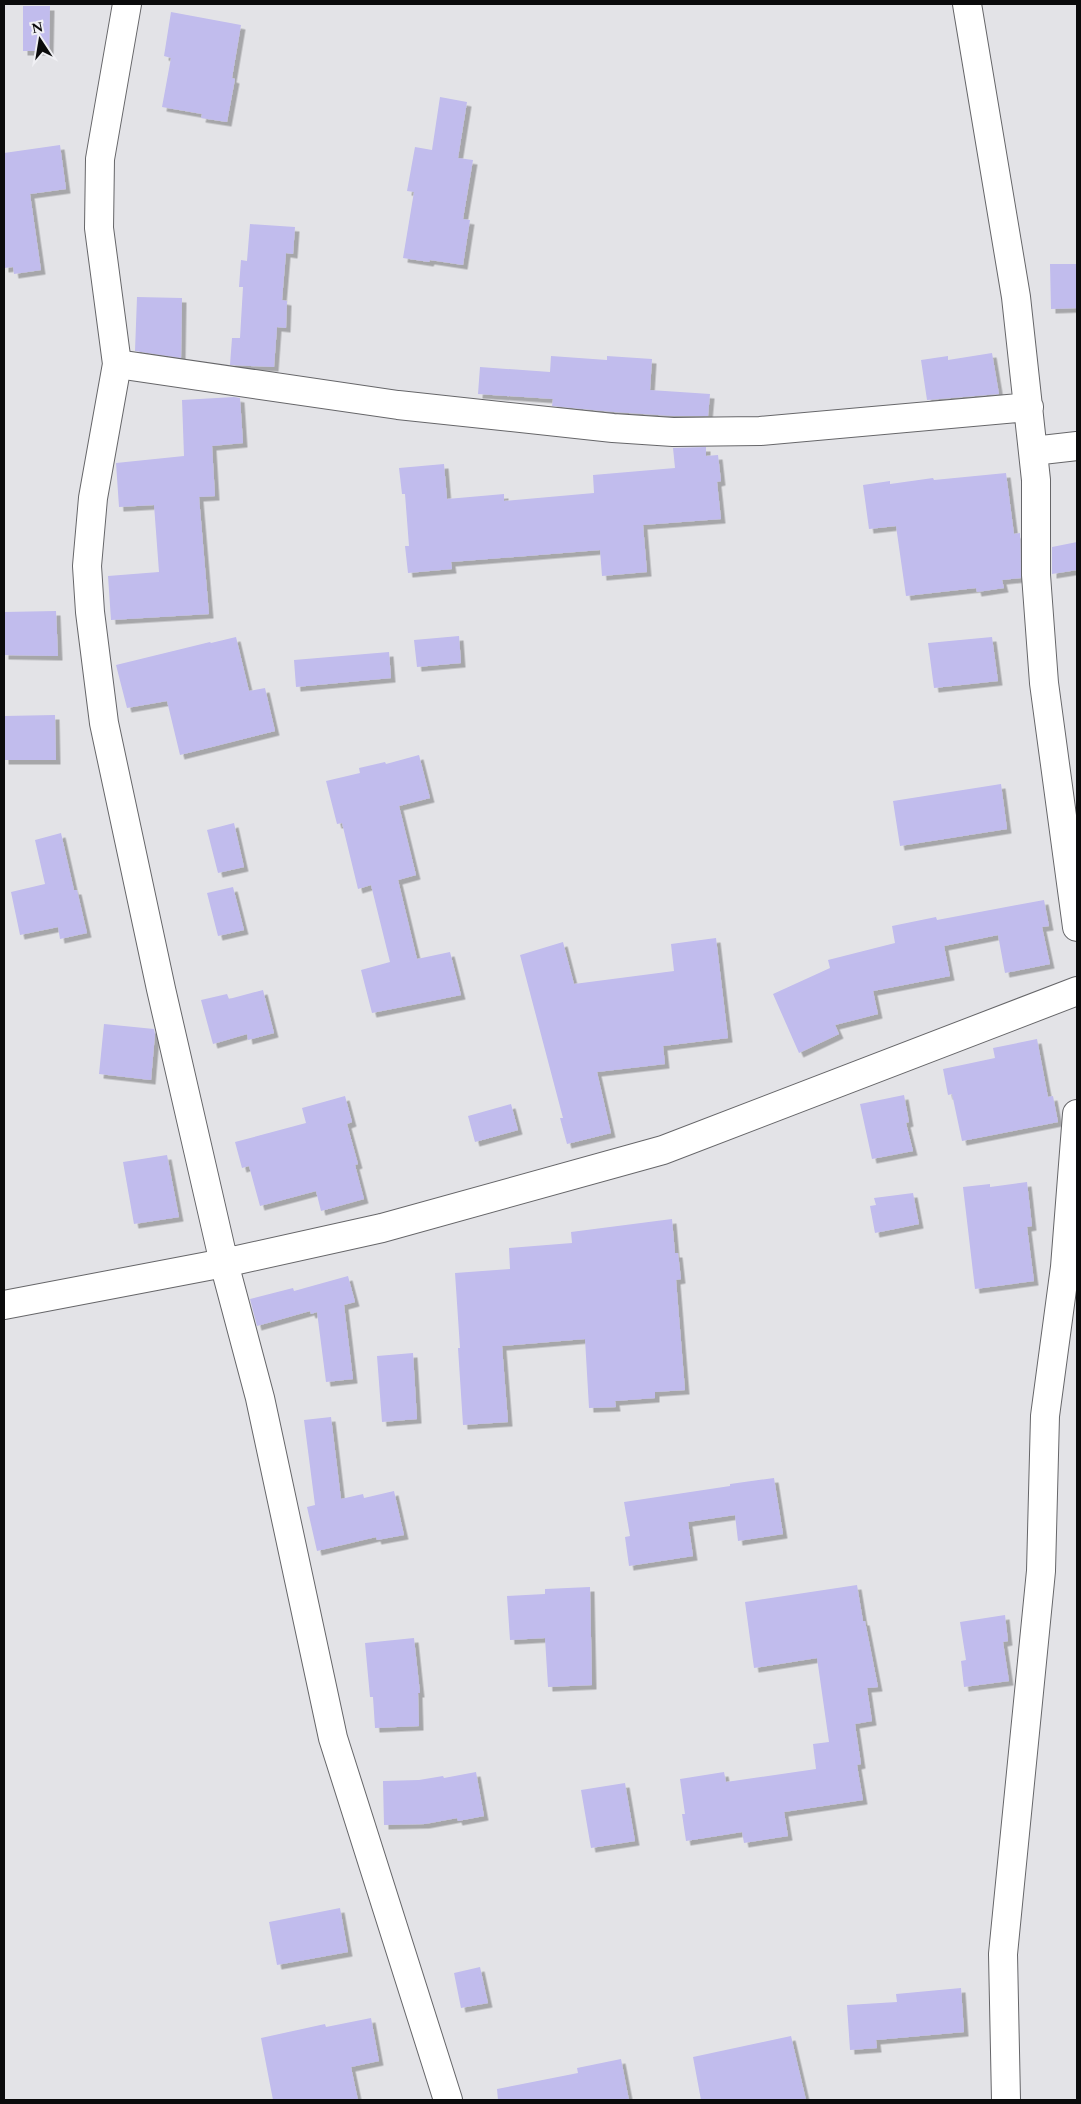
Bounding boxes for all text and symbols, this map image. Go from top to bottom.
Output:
north arrow [15,15,65,65]
text: N [30,16,45,39]

